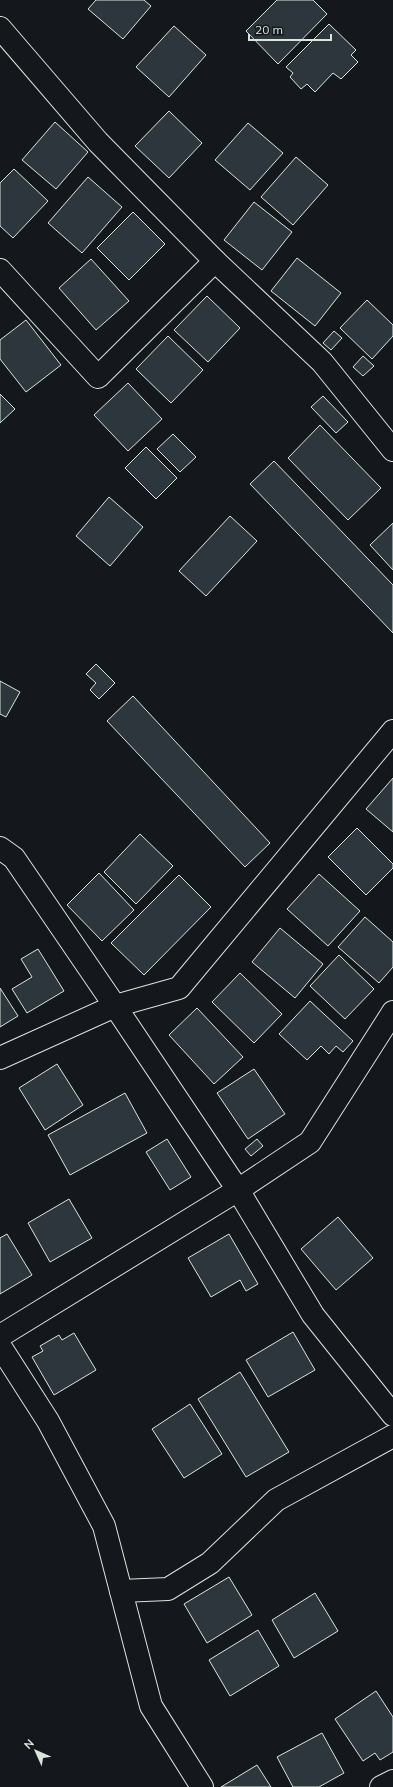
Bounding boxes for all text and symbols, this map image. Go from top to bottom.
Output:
scale bar [249,16,331,42]
text: 20 m [255,22,283,37]
north arrow [16,1731,56,1771]
text: N [21,1736,37,1752]

